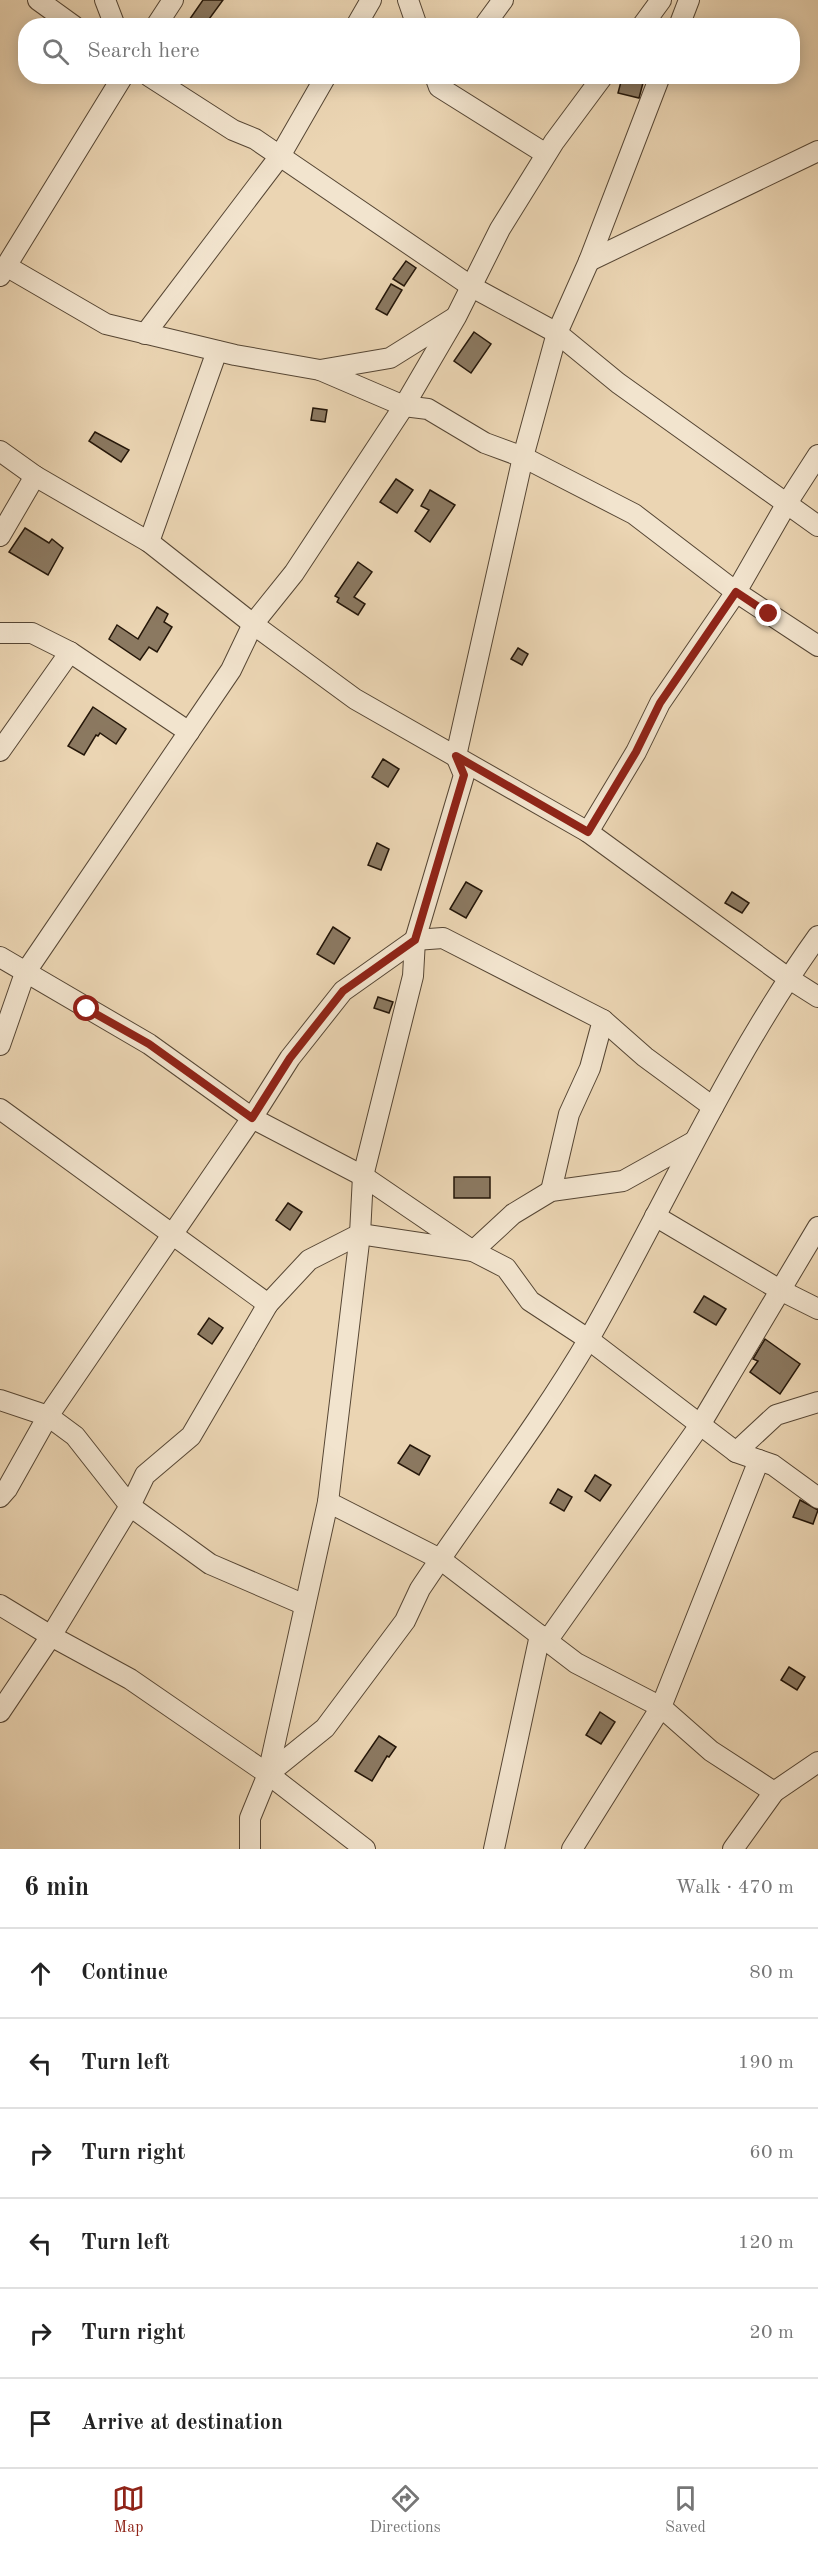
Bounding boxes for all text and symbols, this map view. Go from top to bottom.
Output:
search box [18,18,800,84]
icon: search [39,35,72,68]
text: Search here [87,40,200,62]
route end [755,600,781,626]
route start [73,995,99,1021]
text: 6 min [24,1875,89,1901]
text: Walk · 470 m [675,1878,794,1898]
icon: ahead [24,1957,57,1990]
text: Continue [81,1962,168,1984]
text: 80 m [749,1963,794,1983]
icon: left [24,2047,57,2080]
text: Turn left [81,2052,170,2074]
text: 190 m [738,2053,794,2073]
icon: right [24,2137,57,2170]
text: Turn right [81,2142,185,2164]
text: 60 m [749,2143,794,2163]
icon: left [24,2227,57,2260]
text: Turn left [81,2232,170,2254]
text: 120 m [738,2233,794,2253]
icon: right [24,2317,57,2350]
text: Turn right [81,2322,185,2344]
text: 20 m [749,2323,794,2343]
icon: arrive [24,2407,57,2440]
text: Arrive at destination [81,2412,283,2434]
tab: Map [112,2482,145,2538]
tab: Directions [370,2482,441,2538]
tab: Saved [665,2482,706,2538]

